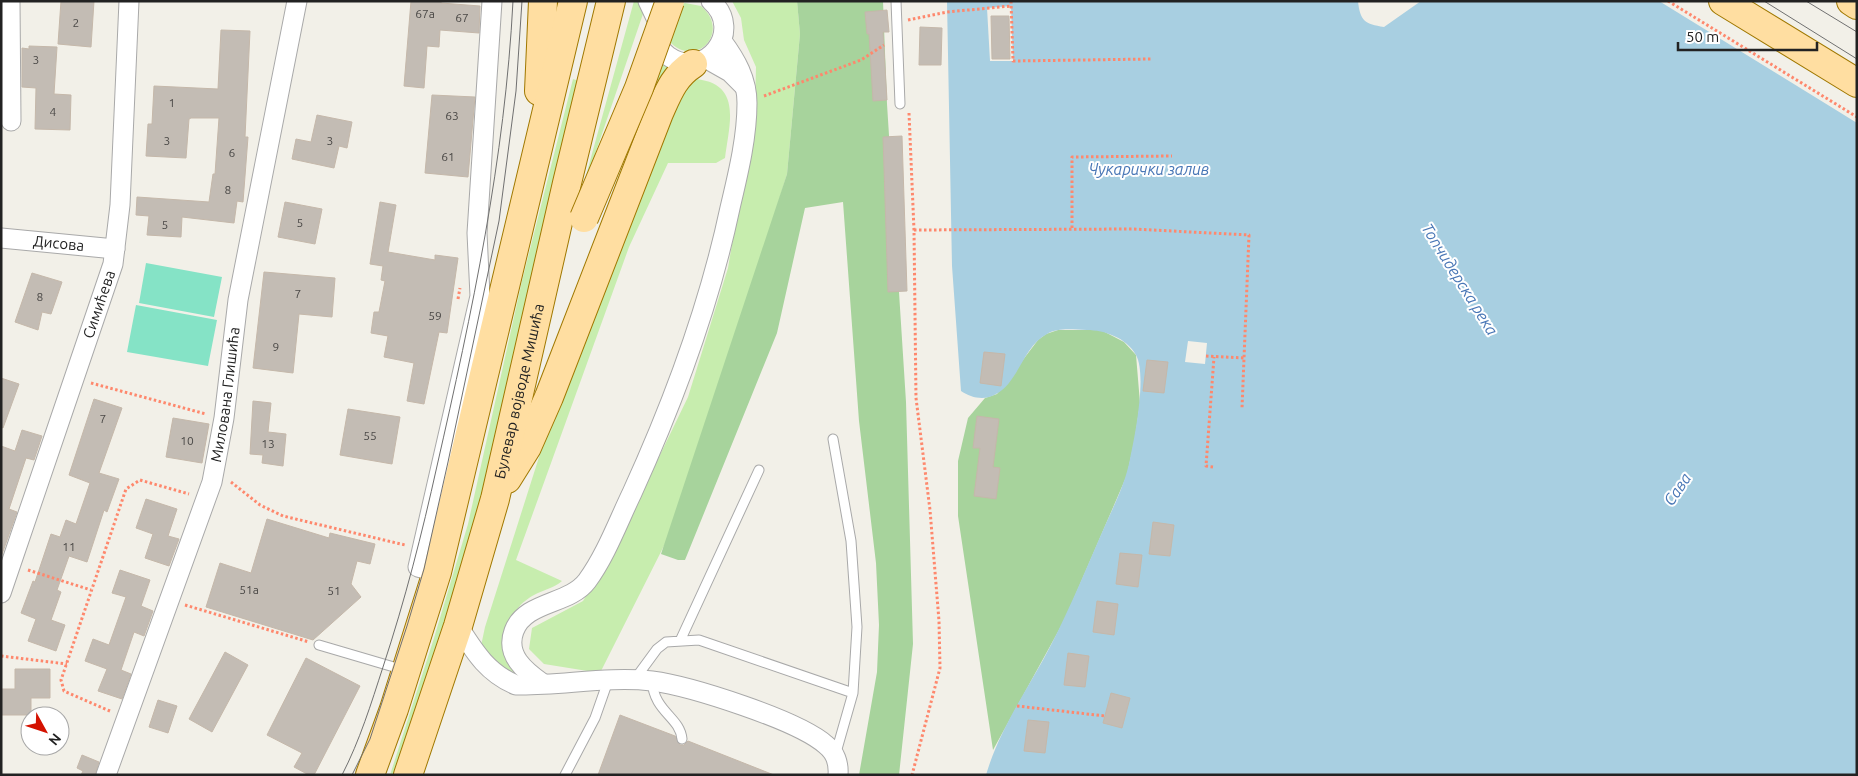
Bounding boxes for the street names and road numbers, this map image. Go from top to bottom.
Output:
street label: Дисова [33,232,85,254]
street label: Симићева [79,268,118,340]
street label: Булевар војводе Мишића [491,302,547,480]
street label: Милована Глишића [207,326,243,464]

